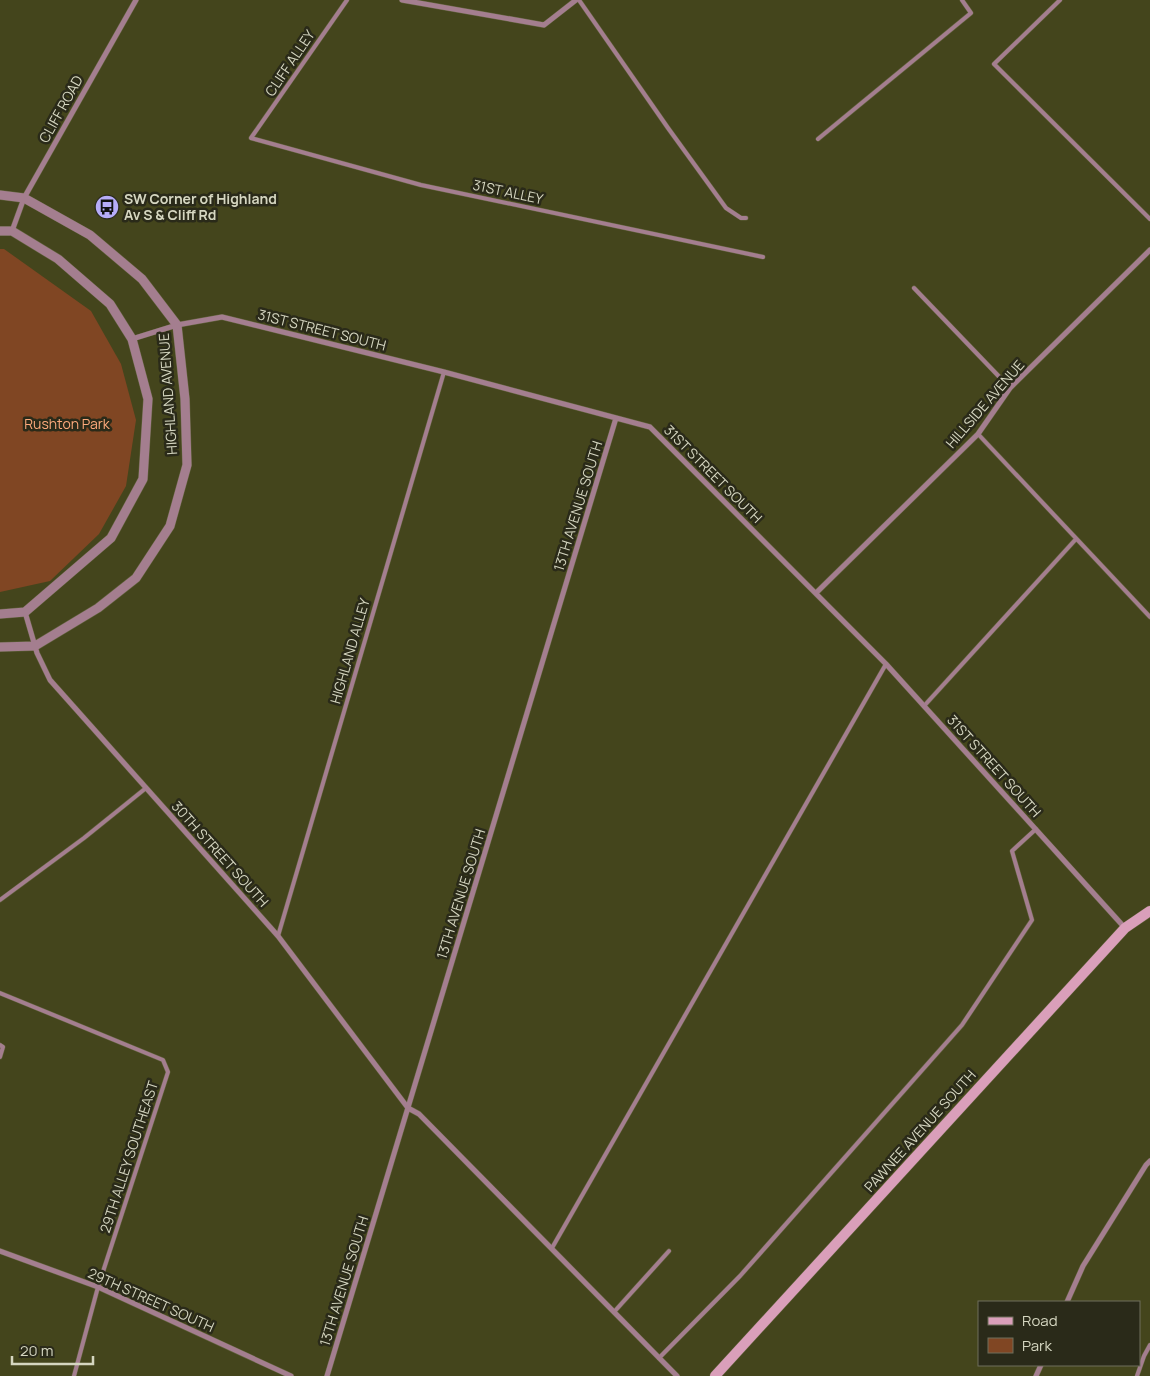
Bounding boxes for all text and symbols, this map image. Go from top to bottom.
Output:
street label: CLIFF ALLEY [260,26,319,100]
street label: CLIFF ROAD [34,72,87,146]
street label: 31ST ALLEY [471,175,545,208]
place label: SW Corner of Highland Av S & Cliff Rd [124,189,277,224]
bus stop icon: SW Corner of Highland Av S & Cliff Rd [94,194,120,220]
street label: 31ST STREET SOUTH [256,304,388,355]
street label: HIGHLAND AVENUE [154,333,181,455]
street label: HILLSIDE AVENUE [941,356,1028,452]
park label: Rushton Park [24,414,111,433]
street label: 31ST STREET SOUTH [660,420,767,527]
street label: 13TH AVENUE SOUTH [549,439,606,573]
street label: HIGHLAND ALLEY [325,596,374,706]
street label: 31ST STREET SOUTH [943,710,1045,821]
street label: 30TH STREET SOUTH [168,797,273,911]
street label: 13TH AVENUE SOUTH [432,827,489,961]
street label: PAWNEE AVENUE SOUTH [860,1066,980,1196]
street label: 29TH ALLEY SOUTHEAST [95,1078,162,1235]
street label: 13TH AVENUE SOUTH [315,1214,372,1348]
street label: 29TH STREET SOUTH [85,1263,217,1336]
legend [978,1301,1140,1366]
text: Road [1022,1310,1058,1331]
scale bar [12,1334,94,1366]
text: Park [1022,1335,1052,1356]
text: 20 m [20,1340,53,1361]

